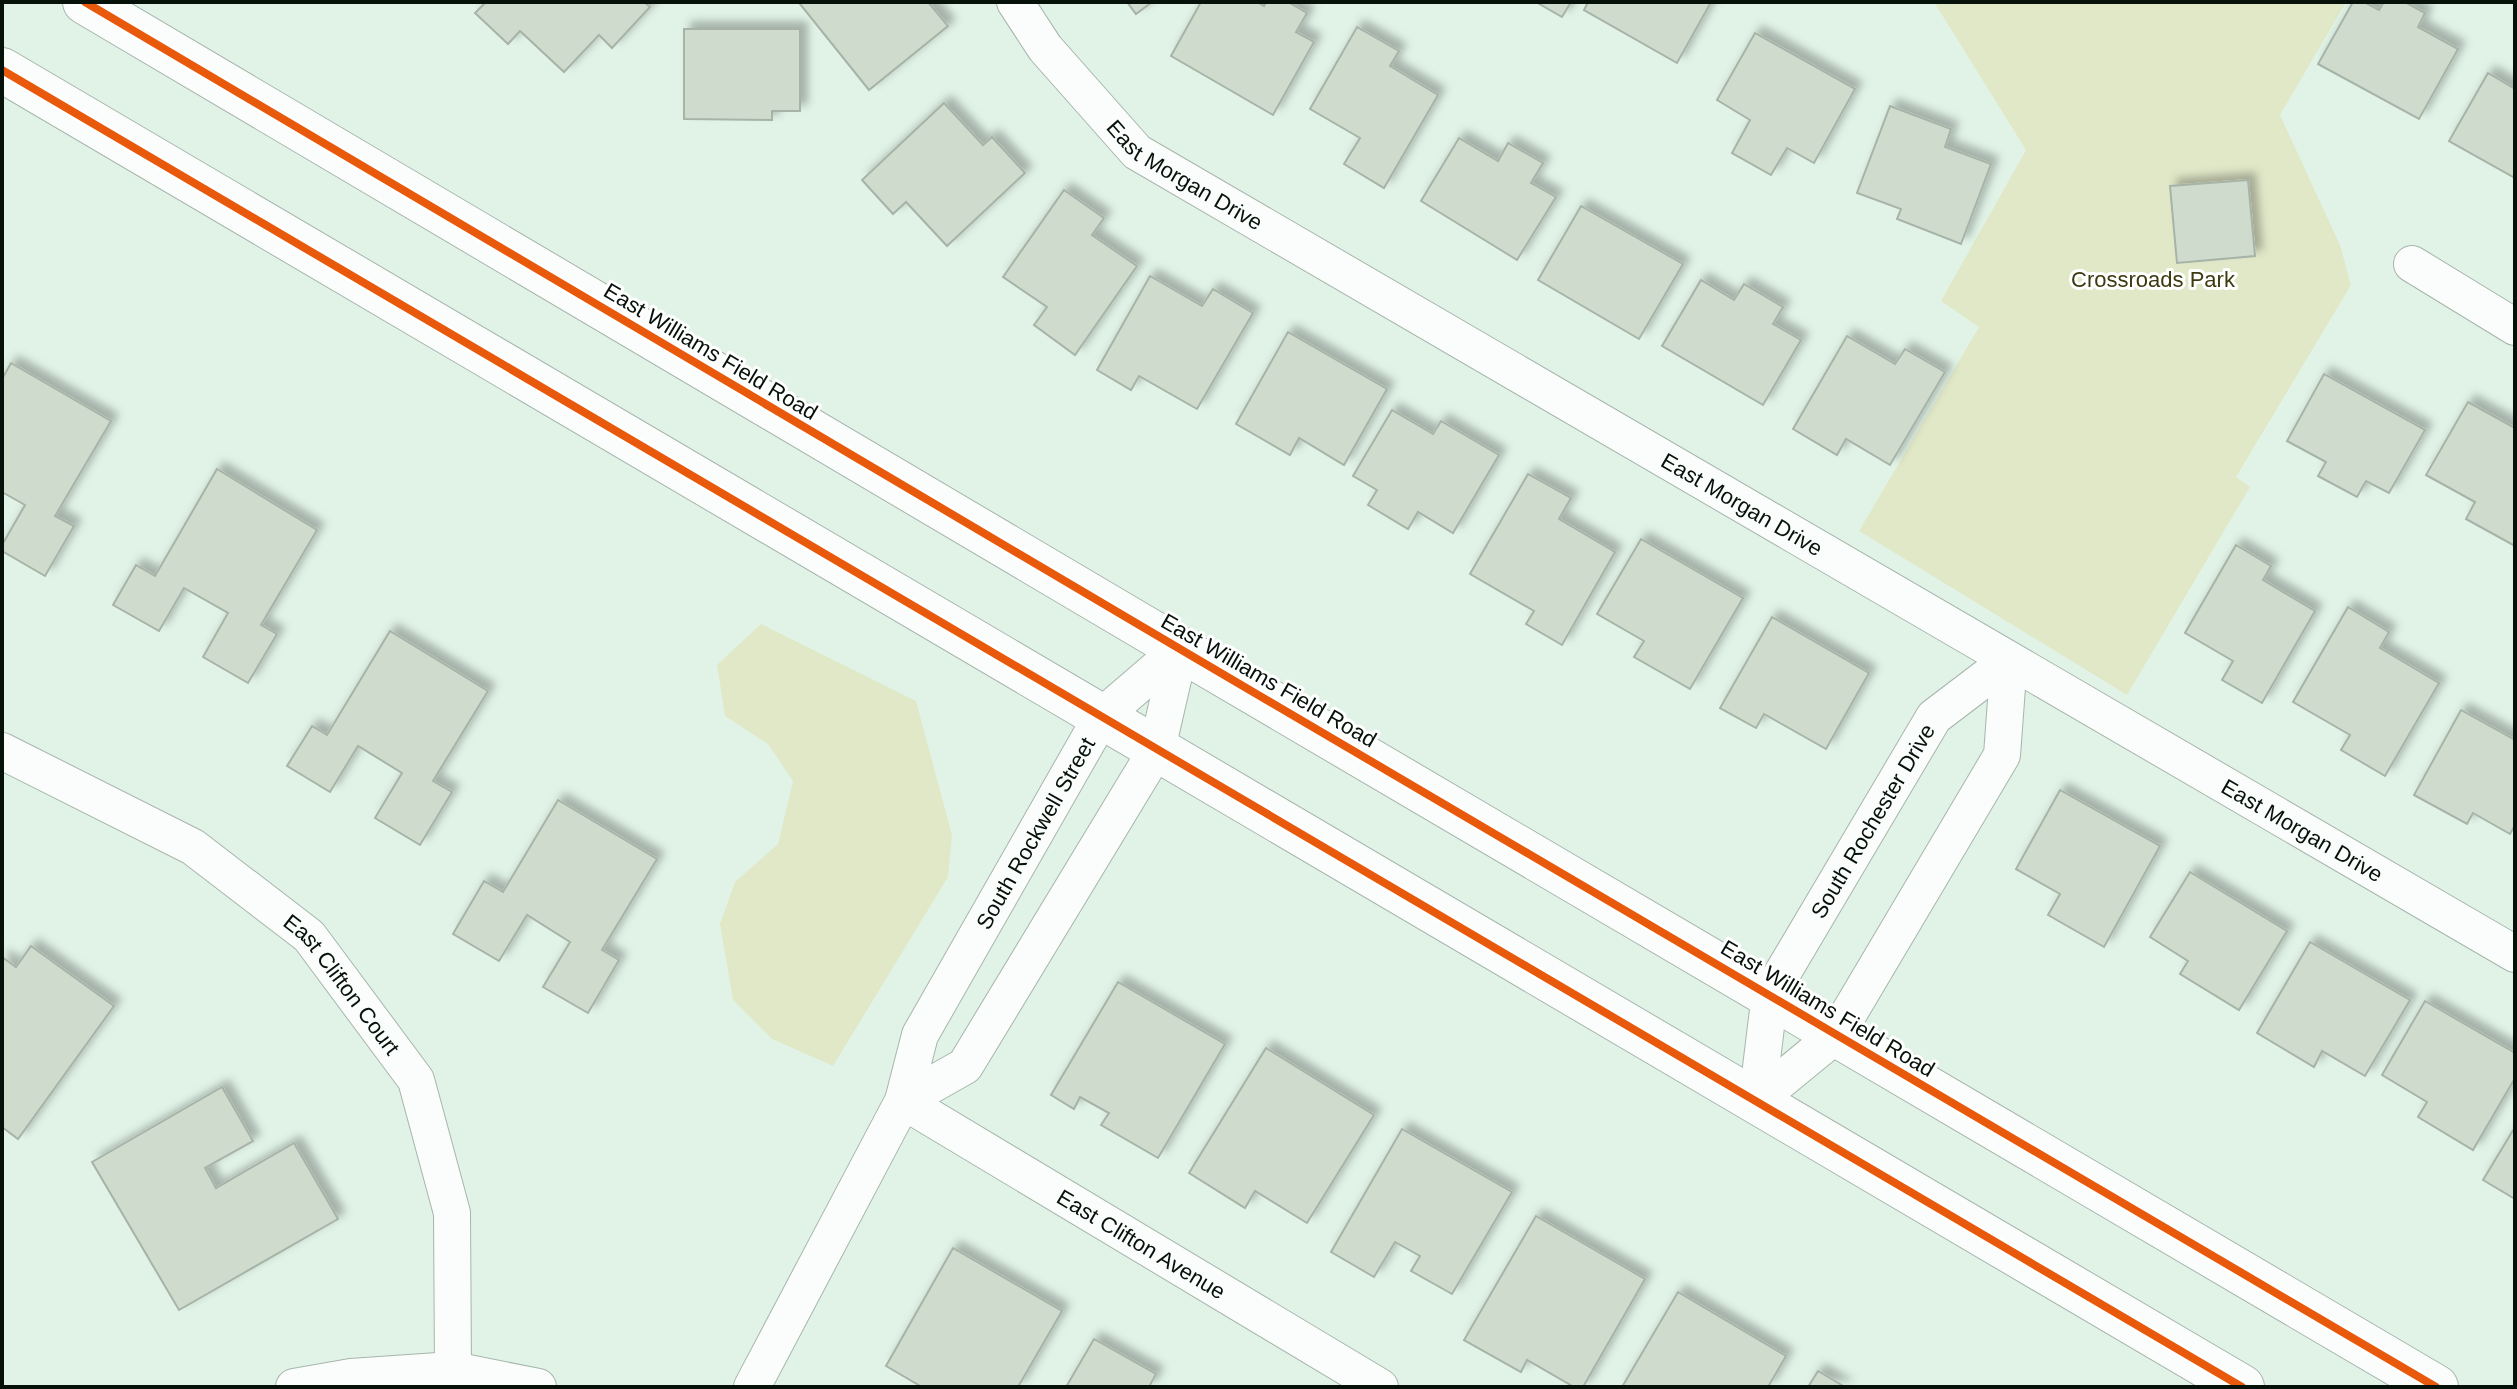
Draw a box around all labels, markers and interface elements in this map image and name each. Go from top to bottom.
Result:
street label: East Morgan Drive [1101,115,1267,235]
park label: Crossroads Park [2071,267,2236,292]
street label: East Williams Field Road [600,278,822,425]
street label: East Morgan Drive [1657,448,1827,561]
street label: East Williams Field Road [1157,608,1381,752]
street label: South Rochester Drive [1806,719,1940,923]
street label: South Rockwell Street [971,733,1100,934]
street label: East Morgan Drive [2217,774,2387,887]
street label: East Clifton Court [279,909,405,1060]
street label: East Williams Field Road [1717,935,1939,1082]
street label: East Clifton Avenue [1052,1184,1230,1304]

